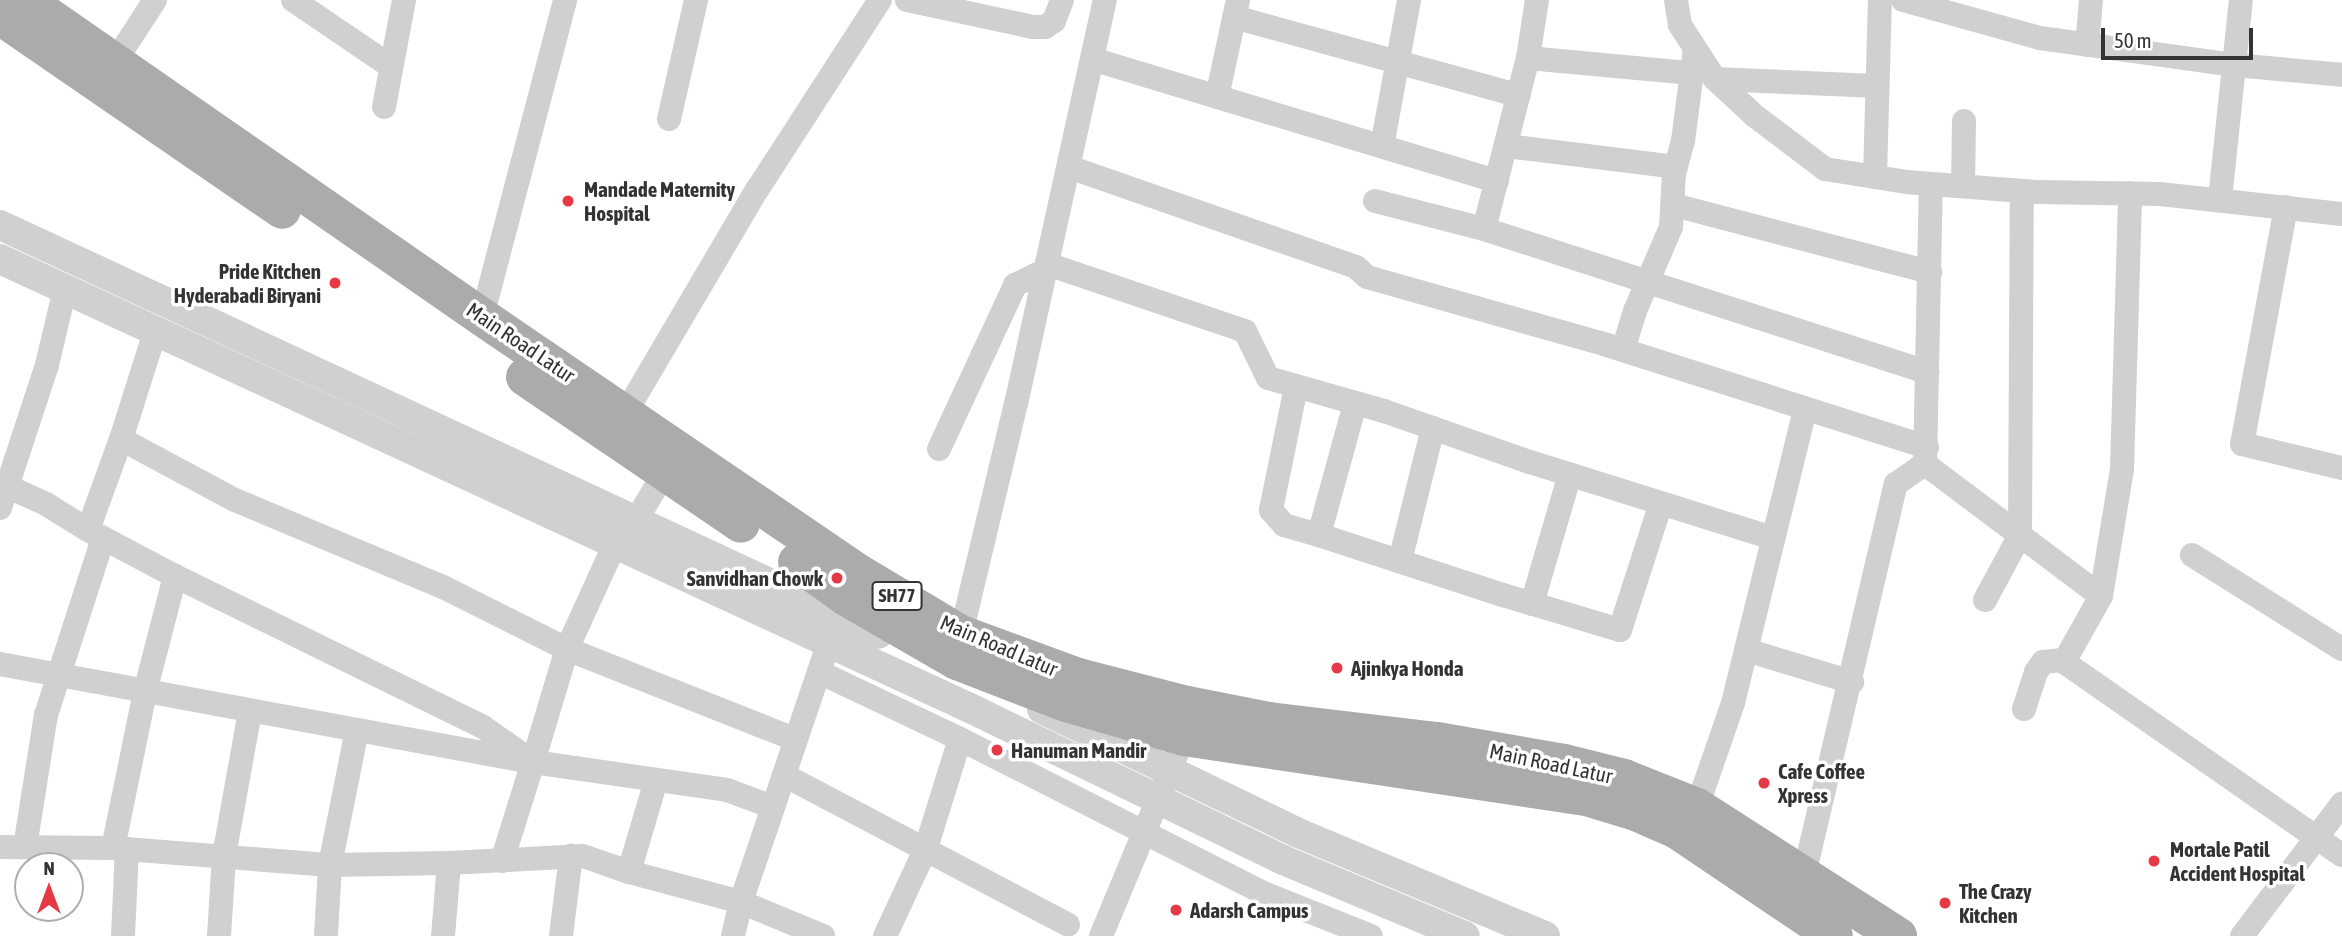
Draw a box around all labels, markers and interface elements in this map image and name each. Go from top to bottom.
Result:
scale bar [2104,14,2256,58]
text: 50 m [2114,28,2152,52]
place label: Mandade Maternity Hospital [584,176,735,226]
marker: Mandade Maternity Hospital [558,191,578,211]
place label: Pride Kitchen Hyderabadi Biryani [174,258,321,308]
marker: Pride Kitchen Hyderabadi Biryani [327,275,343,291]
street label: Main Road Latur [462,297,580,387]
place label: Sanvidhan Chowk [687,565,823,591]
marker: Sanvidhan Chowk [829,570,845,586]
road number: SH77 [871,580,923,611]
street label: Main Road Latur [937,609,1061,681]
place label: Ajinkya Honda [1351,655,1463,681]
marker: Ajinkya Honda [1329,660,1345,676]
place label: Hanuman Mandir [1011,737,1146,763]
street label: Main Road Latur [1487,738,1615,788]
marker: Hanuman Mandir [989,742,1005,758]
place label: Cafe Coffee Xpress [1778,758,1865,808]
marker: Cafe Coffee Xpress [1756,775,1772,791]
place label: Mortale Patil Accident Hospital [2170,836,2305,886]
marker: Mortale Patil Accident Hospital [2144,851,2164,871]
north arrow [14,852,84,922]
text: N [43,857,55,879]
place label: The Crazy Kitchen [1959,878,2032,928]
marker: The Crazy Kitchen [1937,895,1953,911]
place label: Adarsh Campus [1190,897,1309,923]
marker: Adarsh Campus [1168,902,1184,918]

